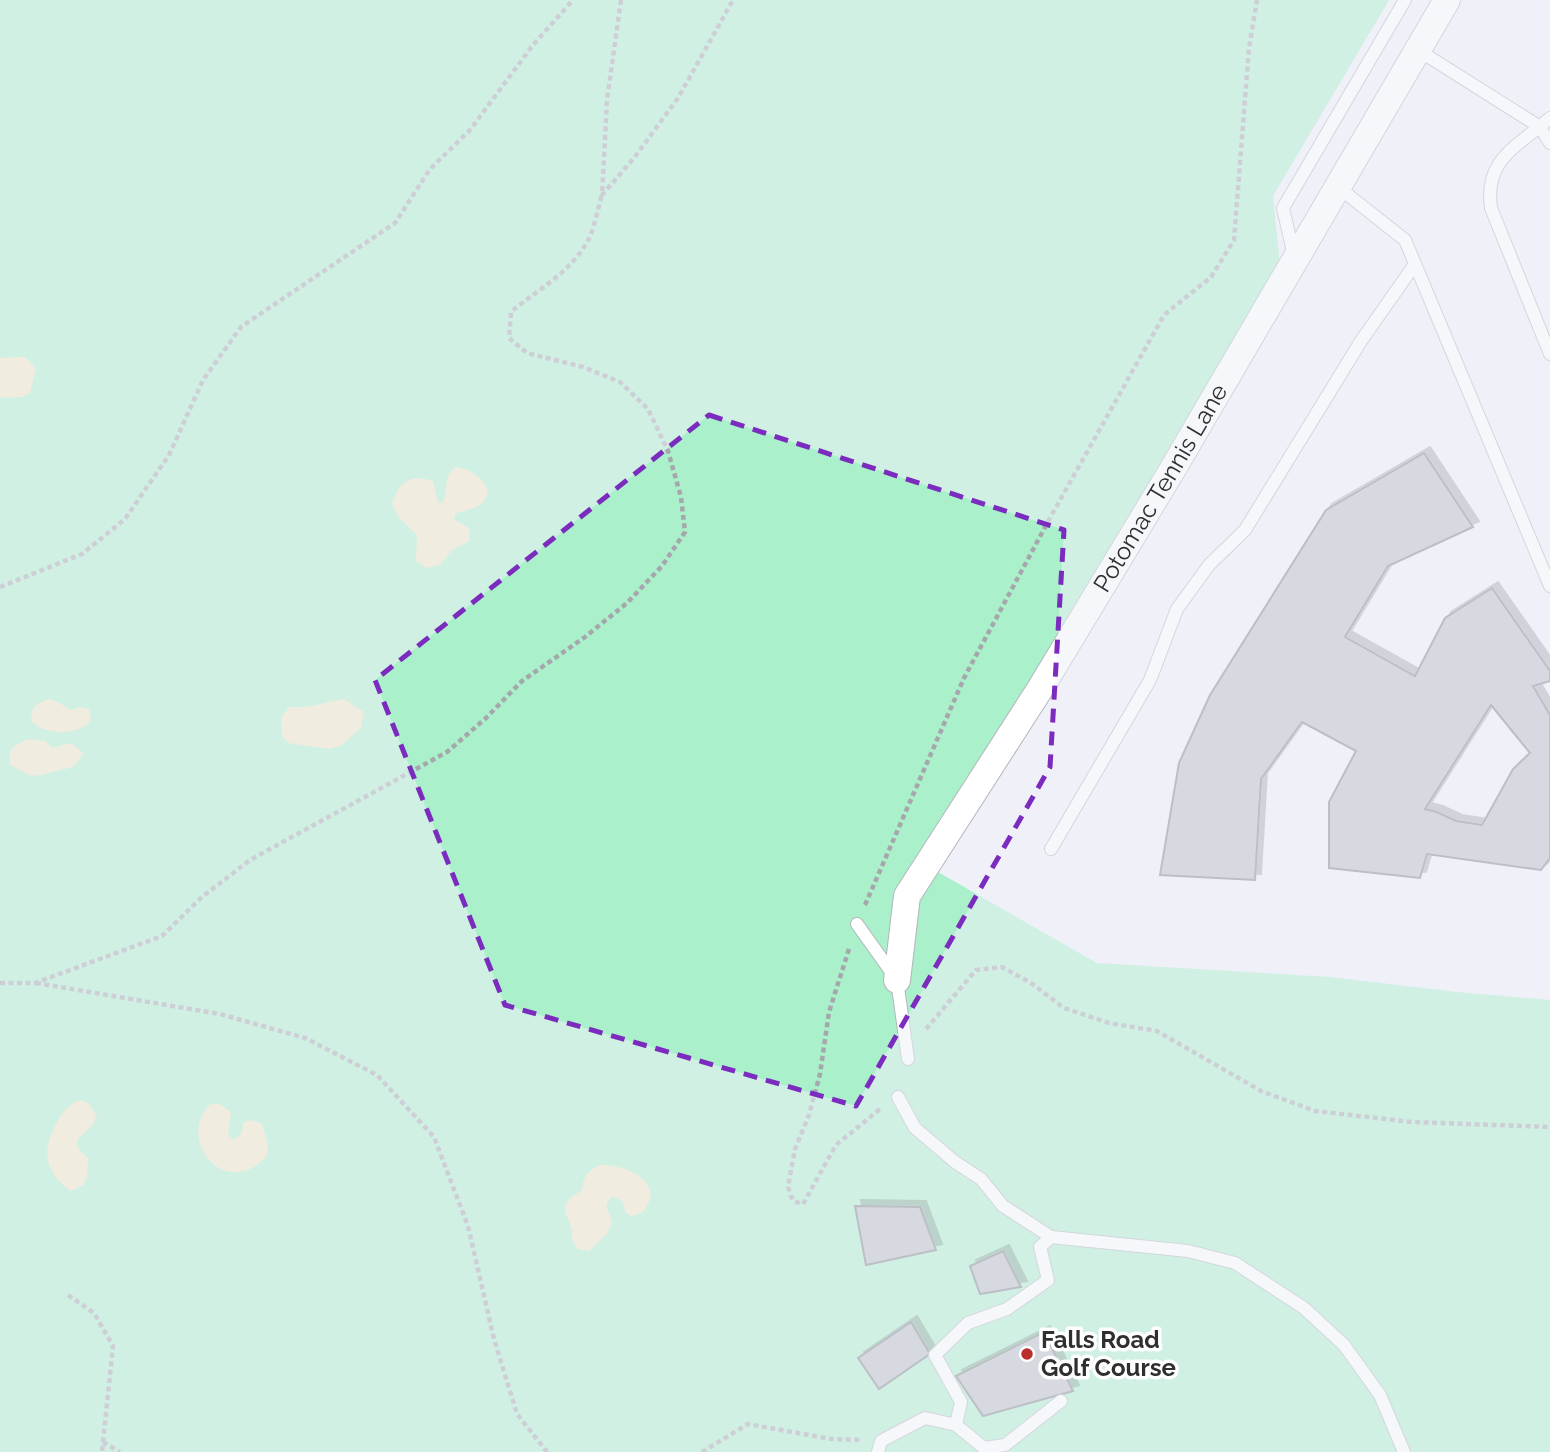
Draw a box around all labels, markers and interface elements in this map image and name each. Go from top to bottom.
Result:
street label: Potomac Tennis Lane [1087,379,1233,597]
place label: Falls Road Golf Course [1041,1325,1176,1382]
marker: Falls Road Golf Course [1019,1346,1035,1362]

